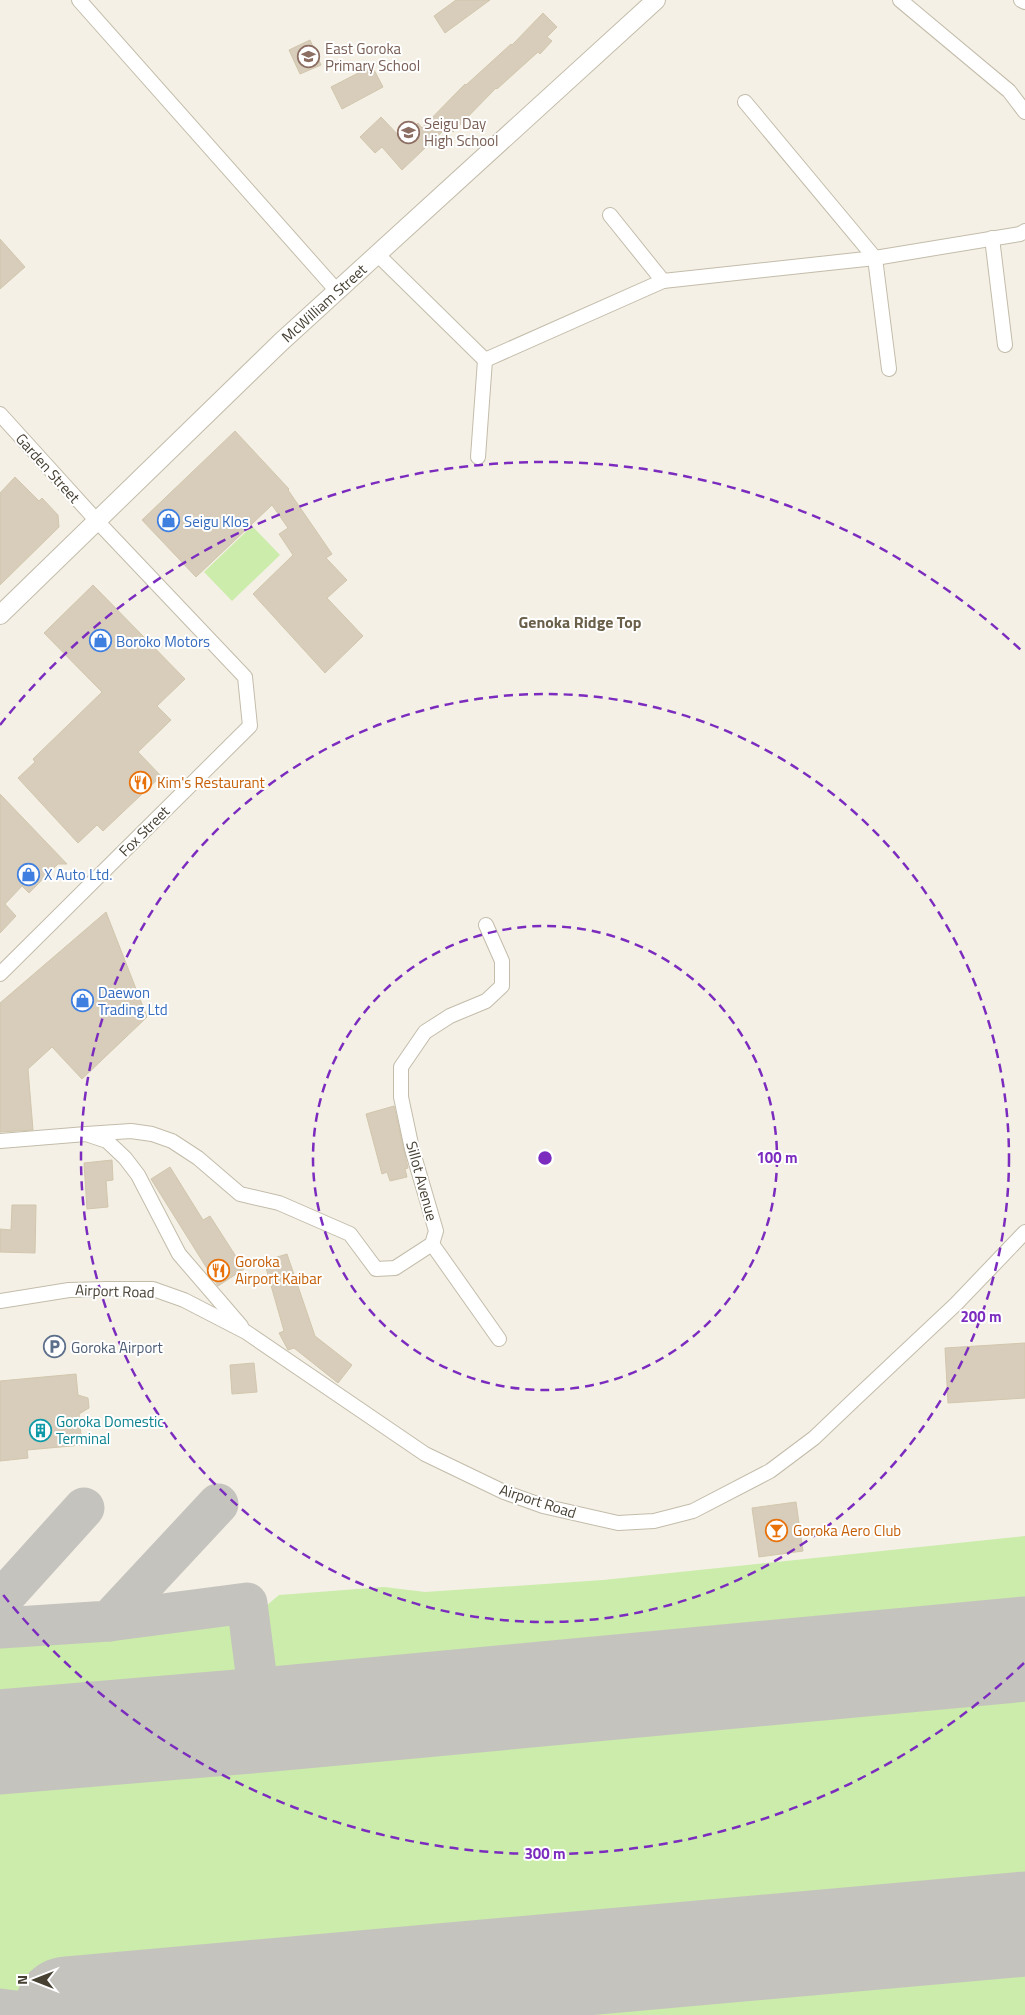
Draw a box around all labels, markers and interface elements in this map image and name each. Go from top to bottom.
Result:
place label: East Goroka Primary School [325,37,420,77]
school or university icon: East Goroka Primary School [297,45,321,69]
place label: Seigu Day High School [424,112,499,152]
school or university icon: Seigu Day High School [396,120,420,144]
street label: McWilliam Street [276,258,372,348]
street label: Garden Street [10,428,86,509]
shop icon: Seigu Klos [156,509,180,533]
place label: Seigu Klos [184,510,249,533]
district label: Genoka Ridge Top [519,610,642,634]
shop icon: Boroko Motors [88,629,112,653]
place label: Boroko Motors [116,630,210,653]
restaurant icon: Kim's Restaurant [129,770,153,794]
place label: Kim's Restaurant [157,771,266,794]
street label: Fox Street [113,800,175,862]
shop icon: X Auto Ltd. [16,862,40,886]
place label: X Auto Ltd. [44,863,112,886]
place label: Daewon Trading Ltd [98,981,168,1021]
shop icon: Daewon Trading Ltd [70,989,94,1013]
street label: Sillot Avenue [400,1139,444,1223]
text: 100 m [756,1146,798,1169]
centre of rings [536,1149,554,1167]
place label: Goroka Airport Kaibar [235,1250,322,1290]
restaurant icon: Goroka Airport Kaibar [207,1258,231,1282]
street label: Airport Road [75,1278,155,1304]
text: 200 m [960,1305,1002,1328]
parking icon: Goroka Airport [43,1335,67,1359]
place label: Goroka Airport [71,1336,164,1359]
place label: Goroka Domestic Terminal [56,1410,164,1450]
building icon: Goroka Domestic Terminal [28,1418,52,1442]
street label: Airport Road [497,1478,579,1524]
bar icon: Goroka Aero Club [765,1518,789,1542]
place label: Goroka Aero Club [793,1519,901,1542]
text: 300 m [524,1842,566,1865]
north arrow [10,1955,60,2005]
text: N [11,1975,32,1985]

